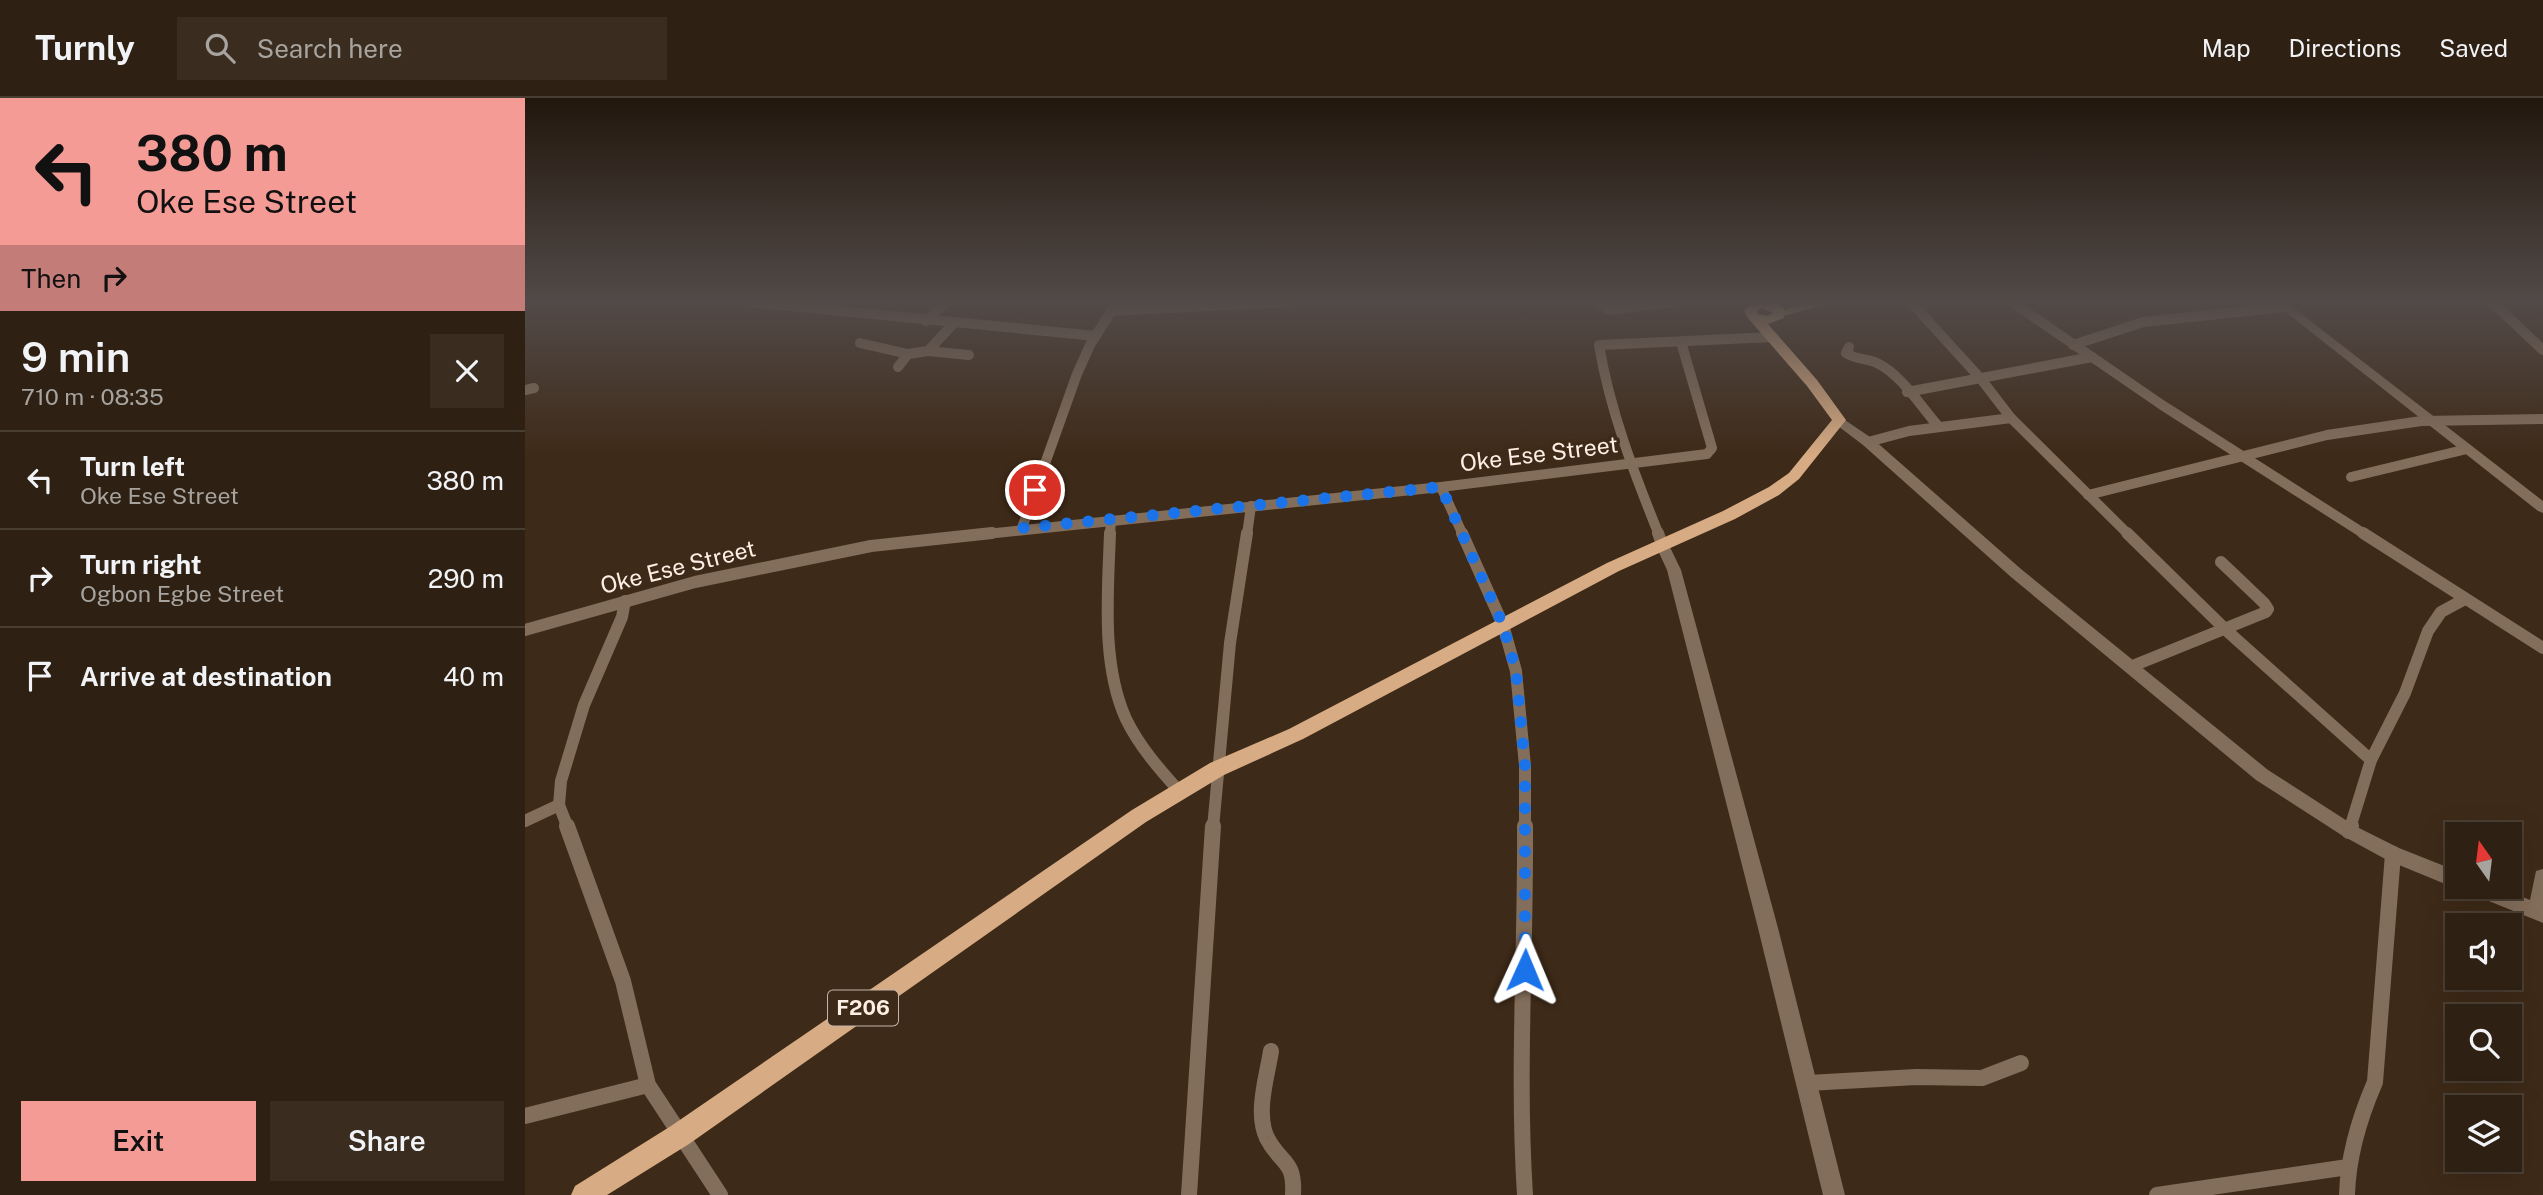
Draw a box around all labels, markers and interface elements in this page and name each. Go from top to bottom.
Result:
search box [177,17,667,80]
text: Turnly [35,29,135,67]
icon: search [201,29,239,67]
text: Search here [257,33,403,64]
text: Map [2202,34,2251,62]
text: Directions [2289,34,2401,62]
text: Saved [2439,34,2508,62]
text: 380 m [136,124,288,182]
icon: left [21,126,112,217]
text: Oke Ese Street [136,183,357,220]
icon: right [95,259,133,297]
text: Then [21,263,81,294]
text: 9 min [21,332,130,381]
button: close [430,334,504,408]
text: 710 m · 08:35 [21,383,164,410]
street label: Oke Ese Street [1458,430,1619,477]
text: Turn left [80,451,185,482]
pin [1005,460,1065,520]
icon: left [21,461,59,499]
text: 380 m [426,465,504,496]
icon: arrive [1016,471,1054,509]
text: Oke Ese Street [80,482,239,509]
street label: Oke Ese Street [598,534,758,599]
text: Turn right [80,549,202,580]
icon: right [21,559,59,597]
text: 290 m [428,563,504,594]
text: Ogbon Egbe Street [80,580,284,607]
icon: arrive [21,657,59,695]
text: Arrive at destination [80,661,332,692]
text: 40 m [443,661,504,692]
north arrow [2445,822,2522,900]
map controls [2445,822,2522,1172]
button: sound [2445,913,2522,990]
position arrow [1488,933,1562,1007]
road number: F206 [828,990,898,1026]
button: search [2445,1004,2522,1081]
button: layers [2445,1095,2522,1172]
button: Exit [21,1101,256,1181]
button: Share [270,1101,504,1181]

